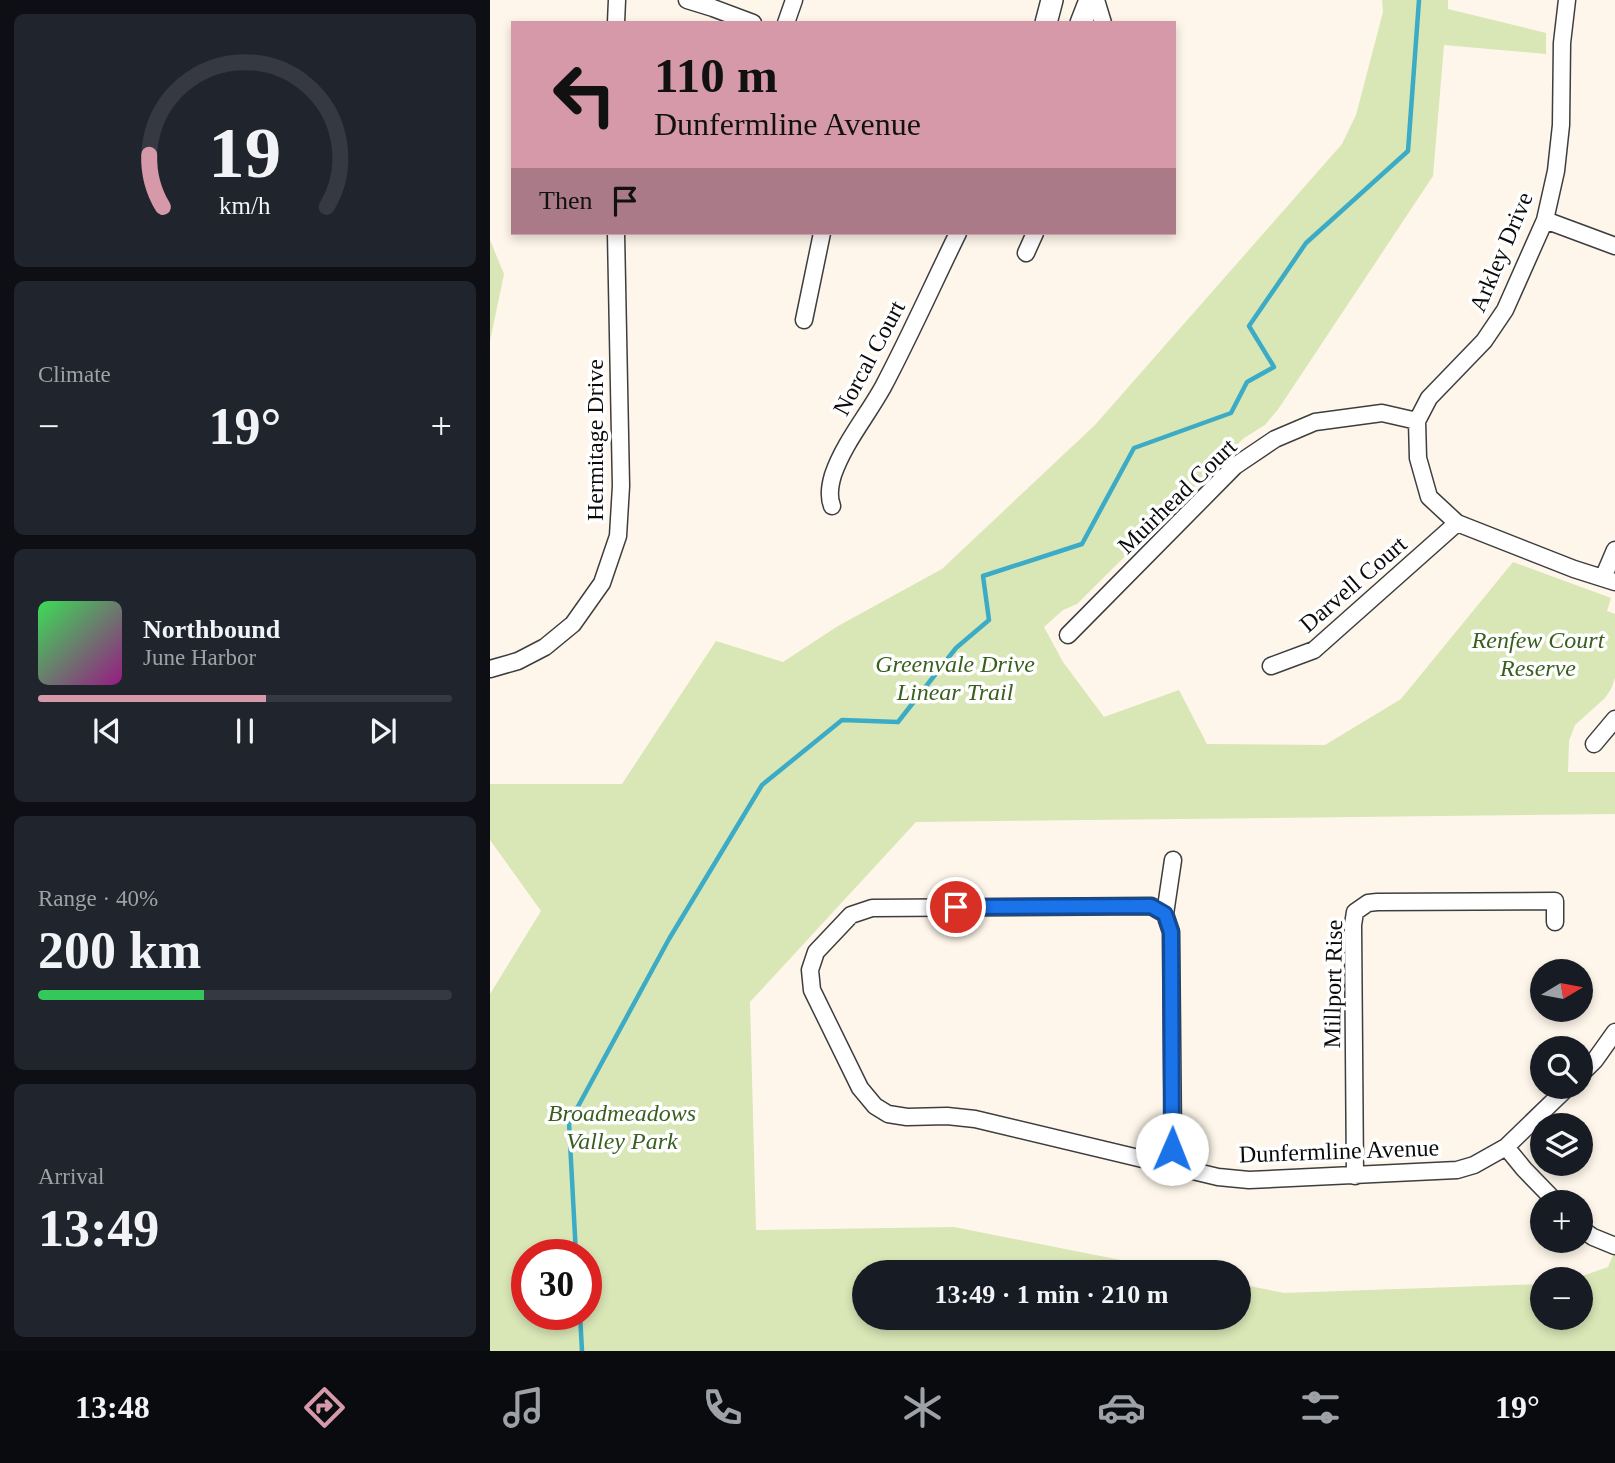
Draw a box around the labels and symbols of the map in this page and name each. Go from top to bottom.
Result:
street label: Arkley Drive [1464,188,1538,316]
street label: Norcal Court [828,296,910,420]
street label: Hermitage Drive [582,359,608,521]
street label: Muirhead Court [1113,433,1242,559]
street label: Darvell Court [1294,530,1412,637]
park label: Renfew Court Reserve [1471,627,1606,681]
park label: Greenvale Drive Linear Trail [875,651,1035,705]
pin [926,877,986,937]
street label: Millport Rise [1319,919,1347,1049]
north arrow [1530,959,1592,1022]
park label: Broadmeadows Valley Park [548,1100,696,1154]
position arrow [1135,1112,1209,1186]
street label: Dunfermline Avenue [1239,1135,1439,1167]
speed limit sign: 30 [511,1239,602,1330]

